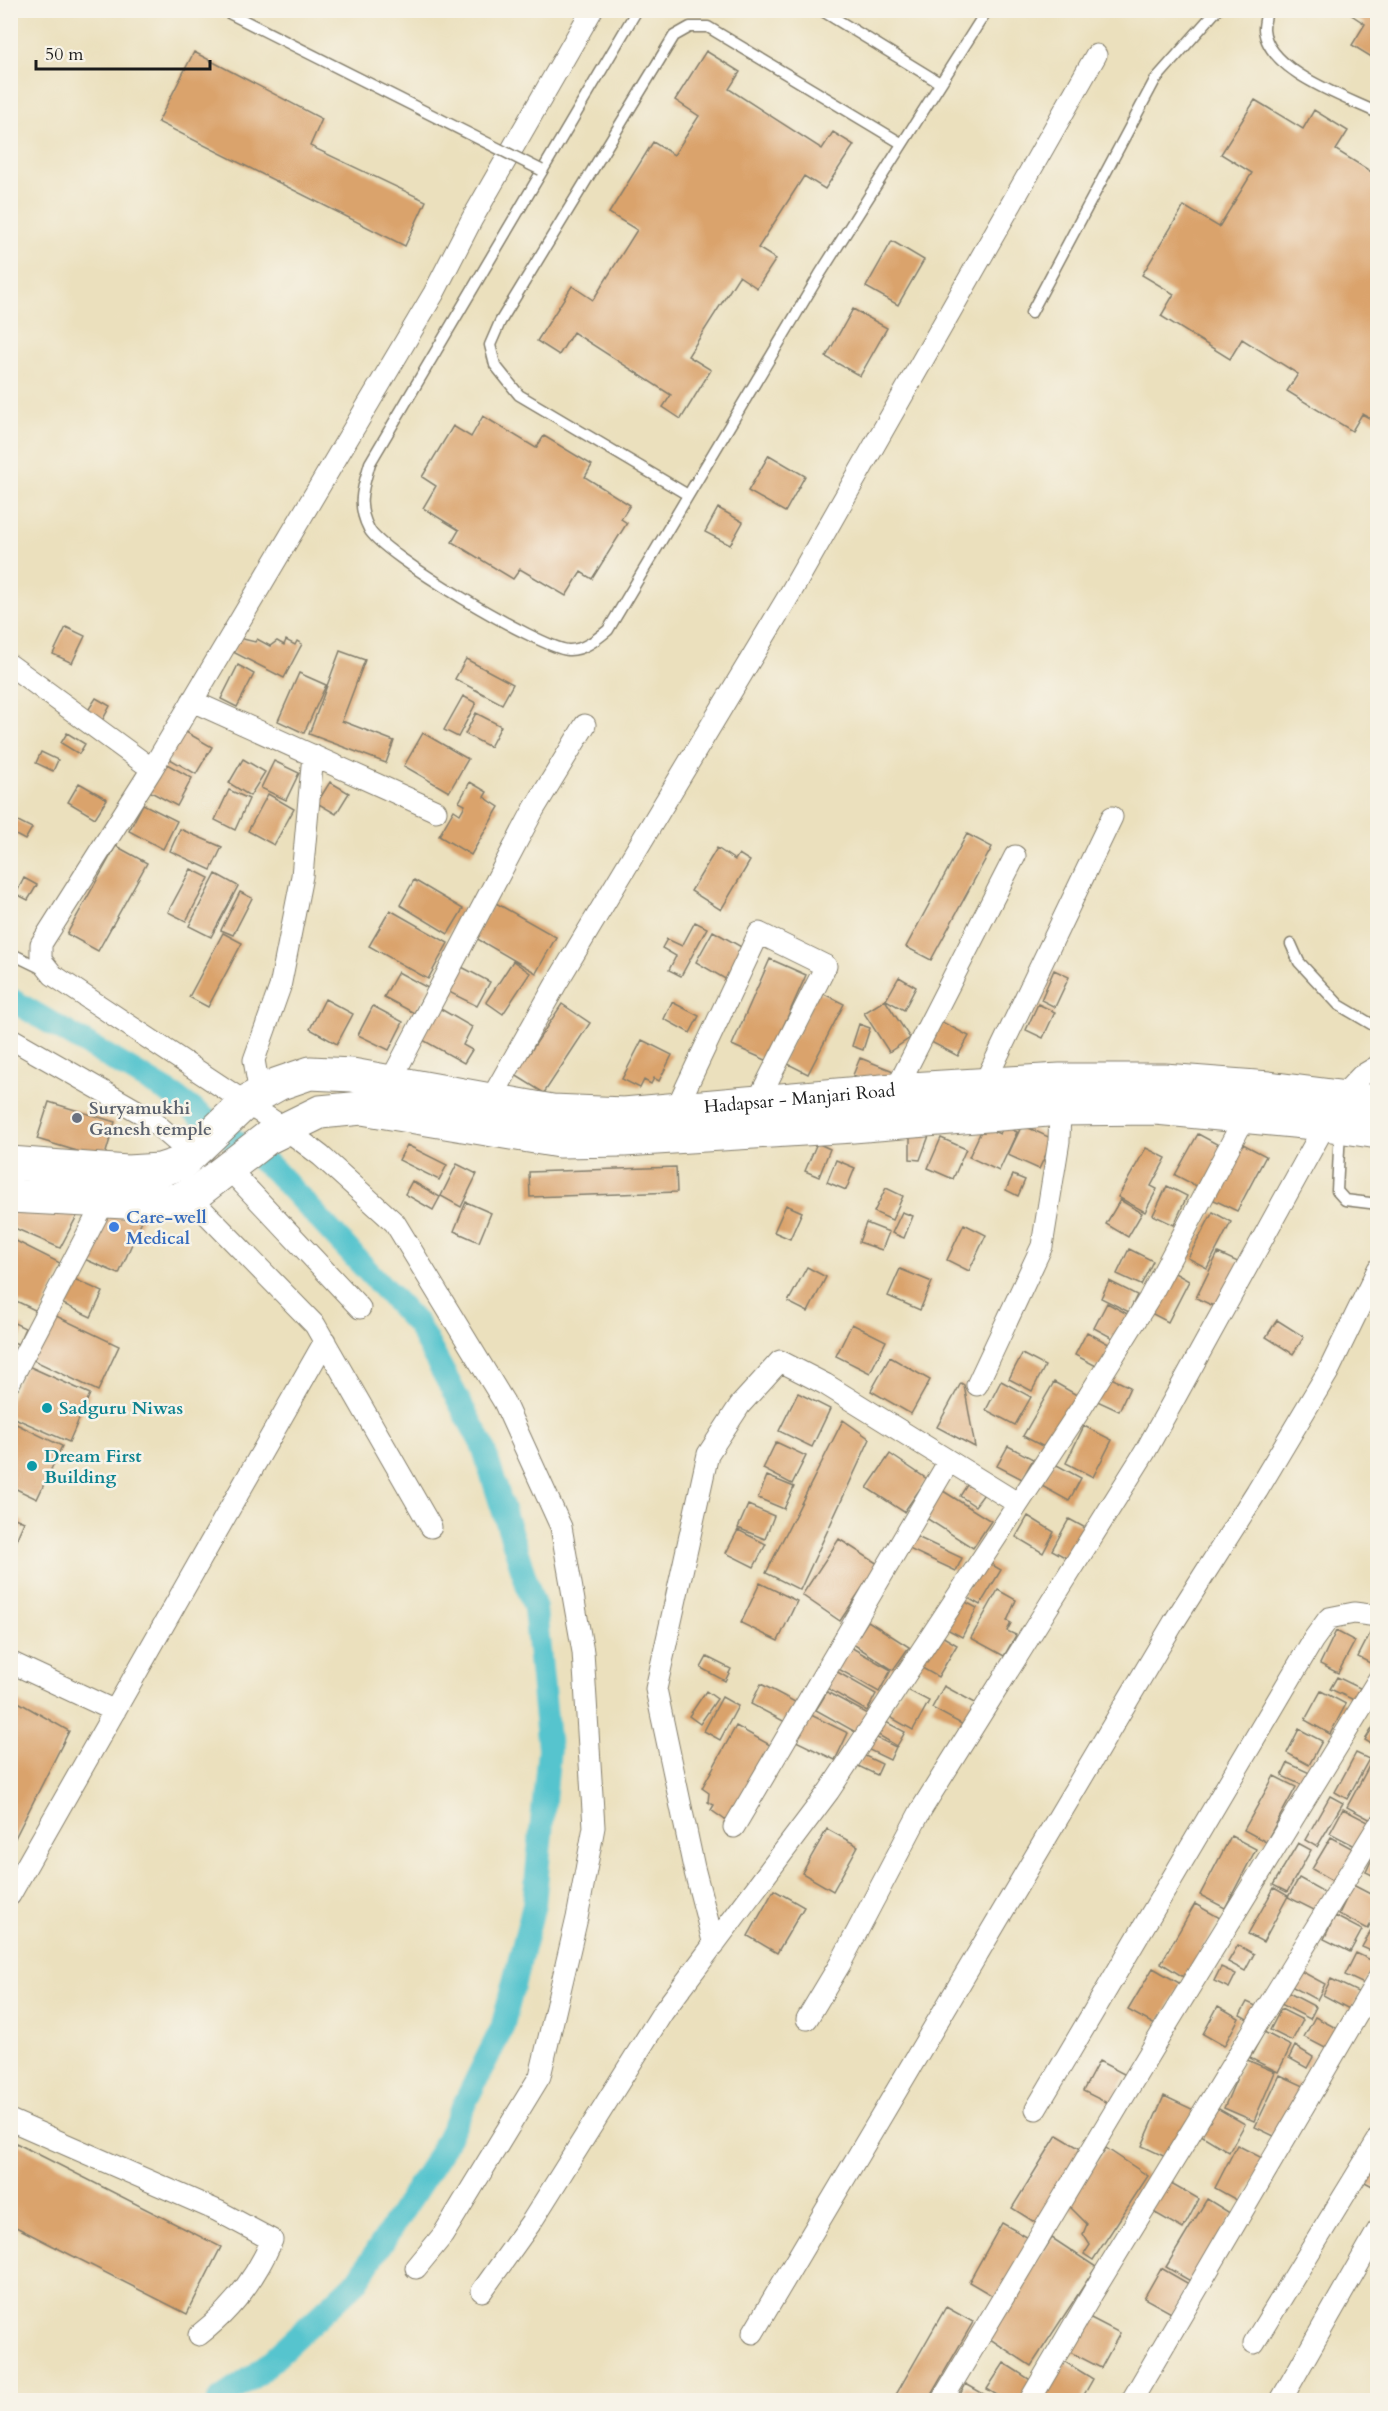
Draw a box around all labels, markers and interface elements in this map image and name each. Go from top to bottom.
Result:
scale bar [36,33,210,71]
text: 50 m [45,42,84,67]
street label: Hadapsar - Manjari Road [703,1077,897,1119]
place label: Suryamukhi Ganesh temple [89,1096,212,1142]
marker: Suryamukhi Ganesh temple [70,1111,84,1125]
place label: Care-well Medical [126,1205,207,1251]
marker: Care-well Medical [107,1220,121,1234]
place label: Sadguru Niwas [59,1396,183,1421]
marker: Sadguru Niwas [40,1401,54,1415]
place label: Dream First Building [44,1444,142,1490]
marker: Dream First Building [25,1459,39,1473]

